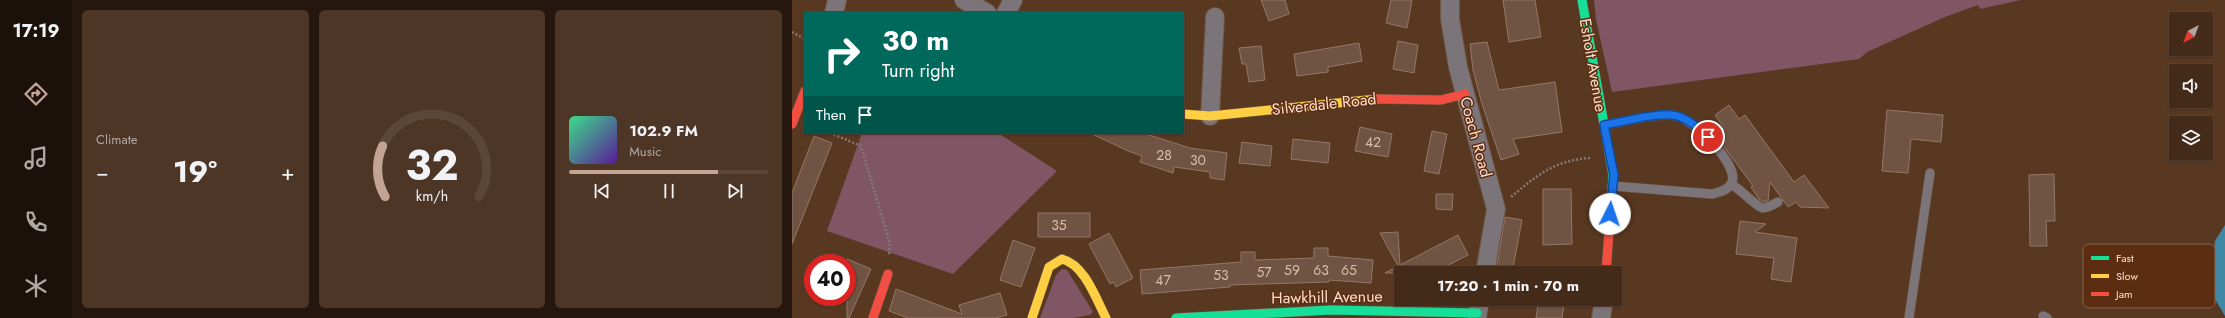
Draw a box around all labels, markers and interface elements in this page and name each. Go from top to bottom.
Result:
north arrow [2169,12,2213,56]
map controls [2169,12,2213,160]
street label: Esholt Avenue [1573,16,1613,114]
text: 17:19 [12,18,60,44]
text: 30 m [882,20,949,61]
icon: right [816,28,868,80]
text: Turn right [882,58,954,84]
button: sound [2169,64,2213,108]
icon: directions [22,80,50,108]
street label: Silverdale Road [1270,87,1378,121]
street label: Coach Road [1454,94,1498,180]
text: Then [816,104,846,126]
icon: arrive [854,104,876,126]
button: layers [2169,116,2213,160]
text: 102.9 FM [629,120,698,142]
pin [1691,120,1725,154]
icon: arrive [1697,126,1719,148]
text: Climate [96,130,137,149]
house number: 42 [1365,132,1381,152]
text: 32 [405,135,459,196]
text: Music [629,142,662,161]
icon: music [22,144,50,172]
house number: 28 [1156,145,1172,165]
text: 19° [173,150,217,193]
house number: 30 [1190,150,1206,170]
text: − [96,156,109,188]
text: + [281,156,295,188]
icon: previous [591,180,613,202]
icon: pause [658,180,680,202]
icon: next [724,180,746,202]
text: km/h [416,186,448,206]
position arrow [1589,193,1631,235]
icon: phone [22,208,50,236]
house number: 35 [1051,215,1067,235]
legend [2083,244,2215,308]
text: Fast [2116,250,2134,266]
speed limit sign: 40 [804,254,856,306]
house number: 59 [1284,260,1300,280]
house number: 63 [1313,260,1329,280]
house number: 65 [1341,260,1357,280]
house number: 57 [1256,262,1272,282]
house number: 53 [1213,265,1229,285]
text: Slow [2116,268,2138,284]
house number: 47 [1155,270,1171,290]
icon: climate [22,272,50,300]
text: 17:20 · 1 min · 70 m [1437,275,1579,297]
street label: Hawkhill Avenue [1271,285,1383,309]
text: Jam [2114,286,2133,302]

